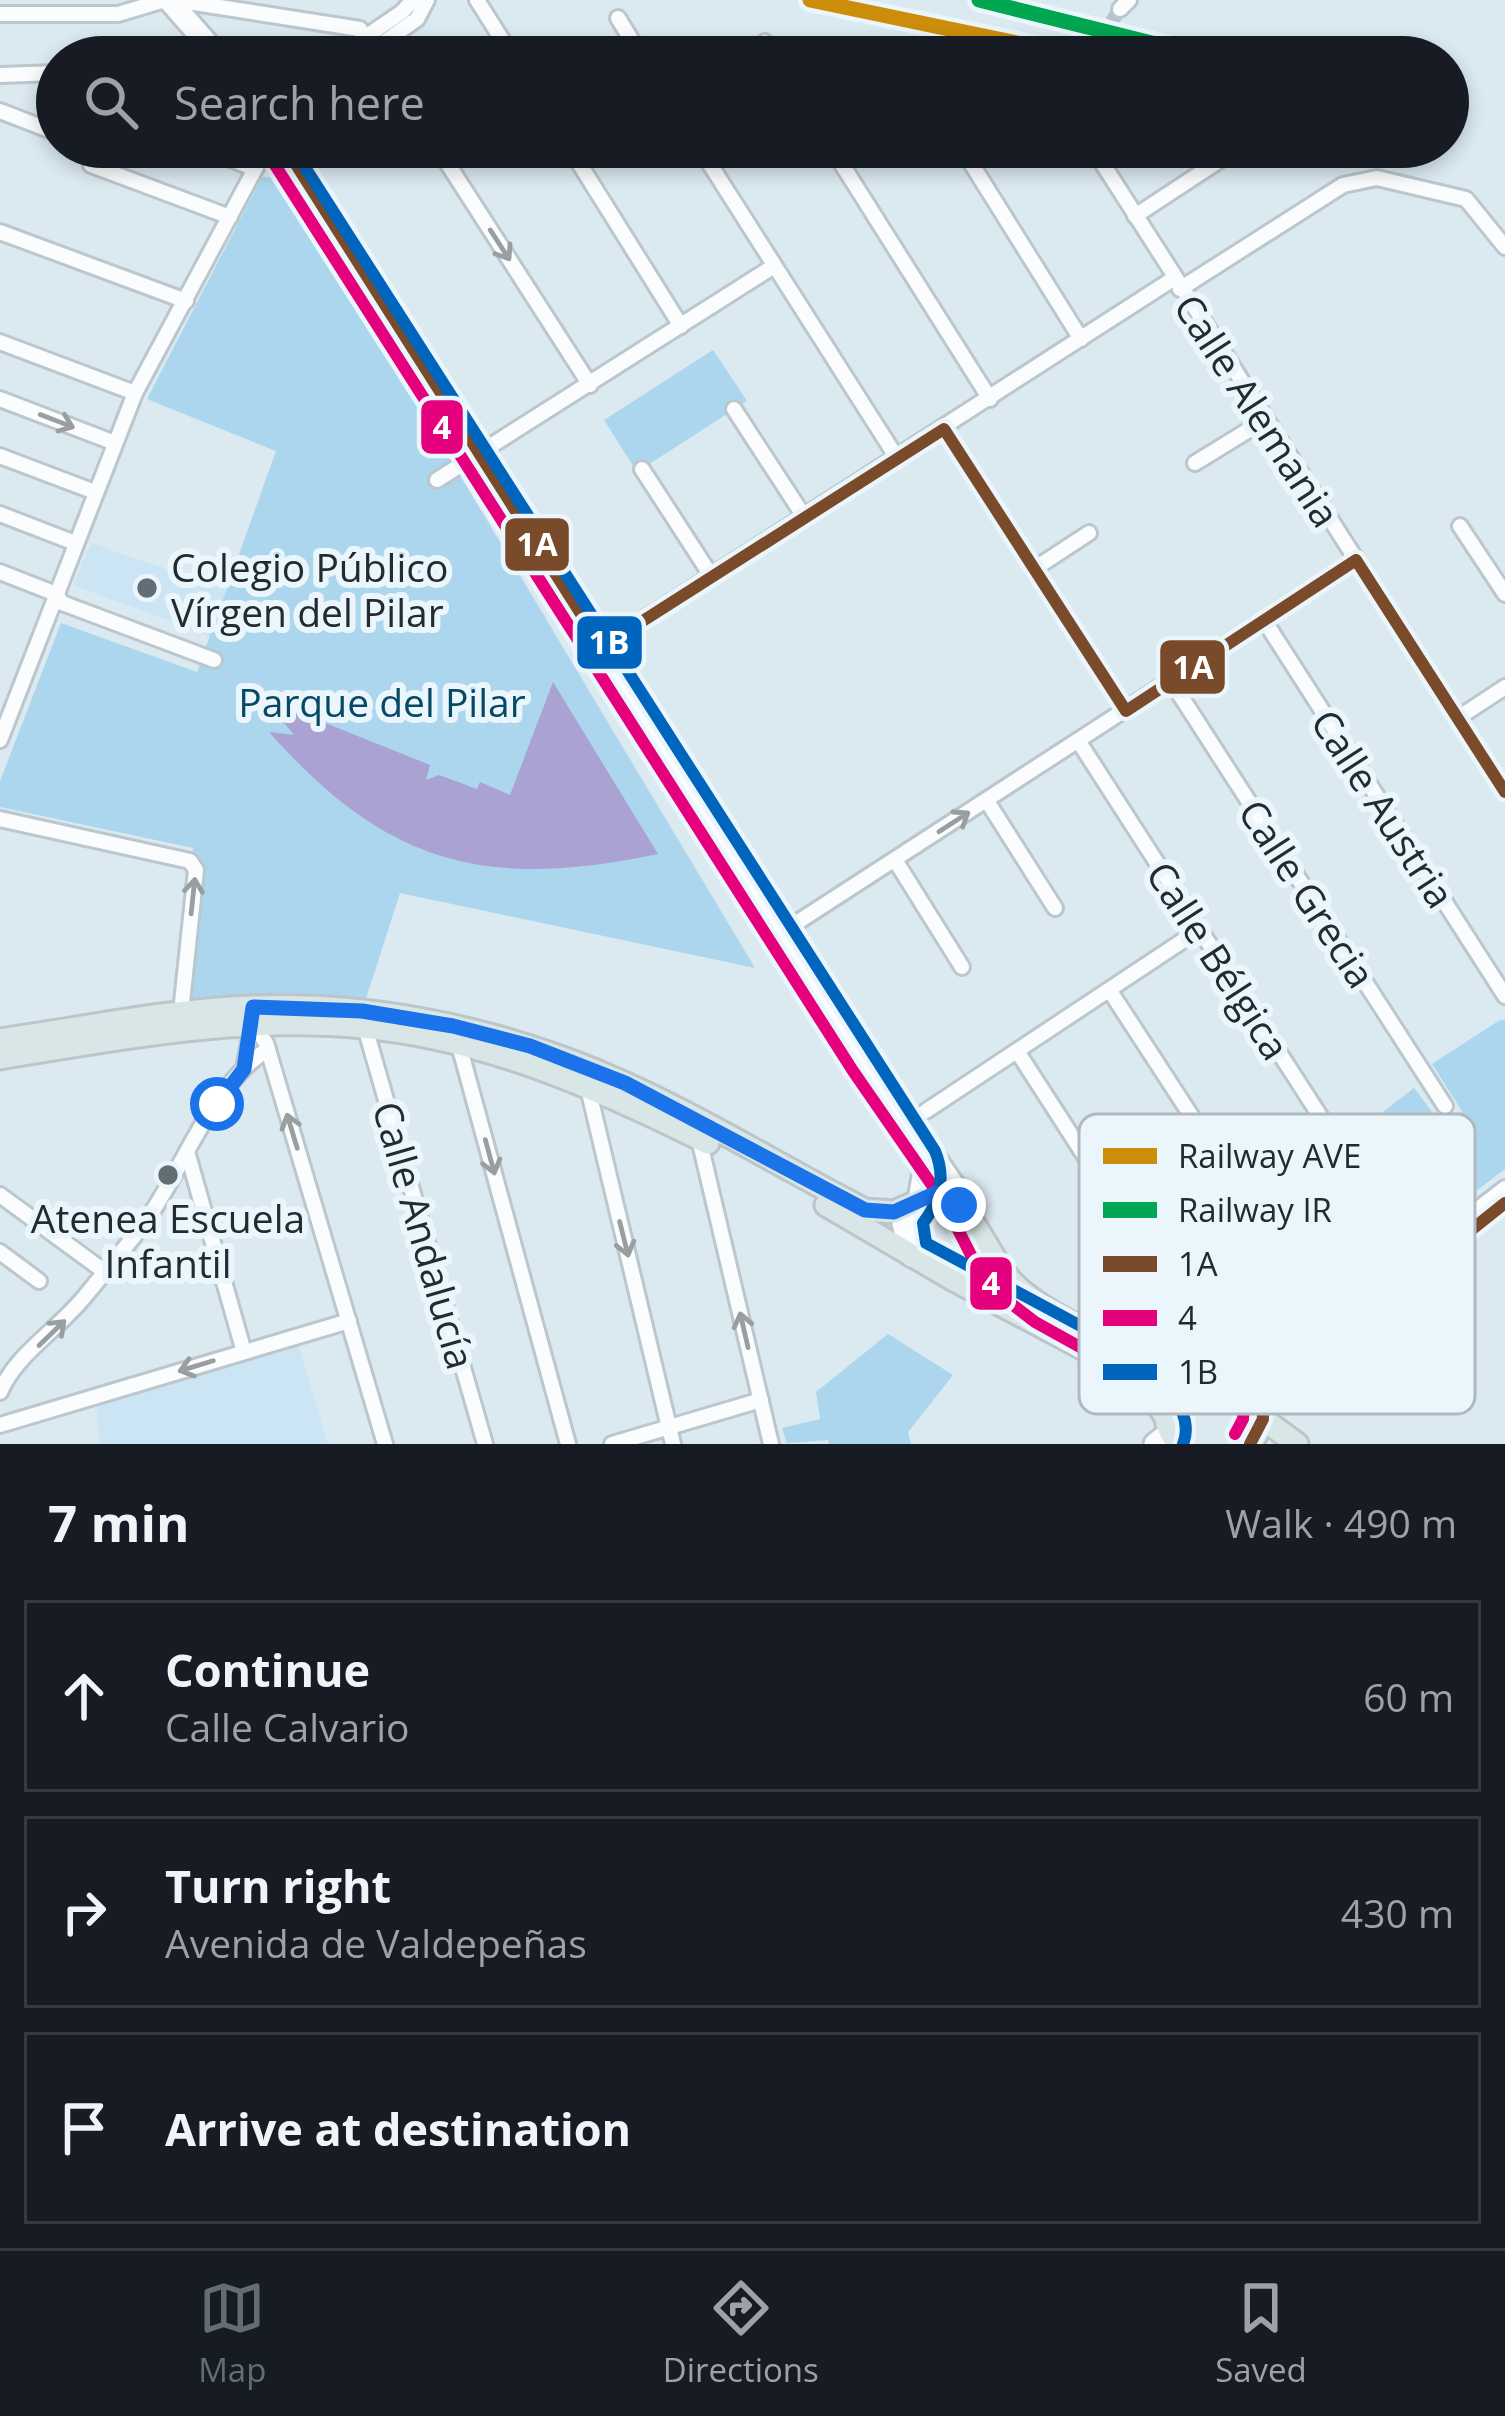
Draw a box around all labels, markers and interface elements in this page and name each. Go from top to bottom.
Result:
search box [36,36,1469,168]
icon: search [78,69,144,135]
text: Search here [174,72,425,133]
one-way arrow [488,228,512,262]
street label: Calle Alemania [1163,283,1353,537]
line badge: 4 [419,398,465,456]
text: 4 [433,404,452,449]
one-way arrow [38,411,75,433]
line badge: 1A [503,516,571,573]
text: 1A [516,521,558,566]
place label: Colegio Público Vírgen del Pilar [171,540,448,638]
marker: Colegio Público Vírgen del Pilar [134,575,160,601]
line badge: 1B [575,614,644,671]
text: 1B [588,619,630,664]
line badge: 1A [1158,638,1227,696]
text: 1A [1172,644,1214,689]
park label: Parque del Pilar [238,675,526,728]
street label: Calle Austria [1300,699,1468,917]
street label: Calle Grecia [1227,789,1389,997]
one-way arrow [936,810,970,834]
street label: Calle Bélgica [1135,851,1303,1069]
one-way arrow [182,877,205,916]
route start [190,1077,244,1131]
street label: Calle Andalucía [361,1095,489,1375]
one-way arrow [280,1112,302,1150]
legend [1079,1114,1475,1414]
text: Railway AVE [1178,1133,1361,1178]
one-way arrow [481,1138,503,1176]
marker: Atenea Escuela Infantil [155,1162,181,1188]
route end [932,1178,986,1232]
text: Railway IR [1178,1187,1332,1232]
place label: Atenea Escuela Infantil [31,1191,305,1289]
one-way arrow [614,1219,636,1257]
text: 1A [1178,1241,1218,1286]
line badge: 4 [968,1255,1014,1312]
text: 4 [982,1260,1001,1305]
text: 4 [1178,1295,1197,1340]
one-way arrow [732,1312,755,1350]
one-way arrow [37,1319,66,1347]
text: 1B [1178,1349,1218,1394]
one-way arrow [178,1356,216,1378]
text: 7 min [48,1487,190,1557]
text: Walk · 490 m [1225,1496,1457,1549]
text: Continue [165,1639,370,1700]
icon: ahead [51,1663,117,1729]
text: 60 m [1363,1670,1454,1723]
text: Calle Calvario [165,1700,409,1753]
text: Turn right [165,1855,391,1916]
icon: right [51,1879,117,1945]
text: 430 m [1341,1886,1454,1939]
text: Avenida de Valdepeñas [165,1916,587,1969]
icon: arrive [51,2095,117,2161]
text: Arrive at destination [165,2098,631,2159]
tab: Map [198,2275,266,2392]
tab: Directions [663,2275,819,2392]
tab: Saved [1215,2275,1307,2392]

